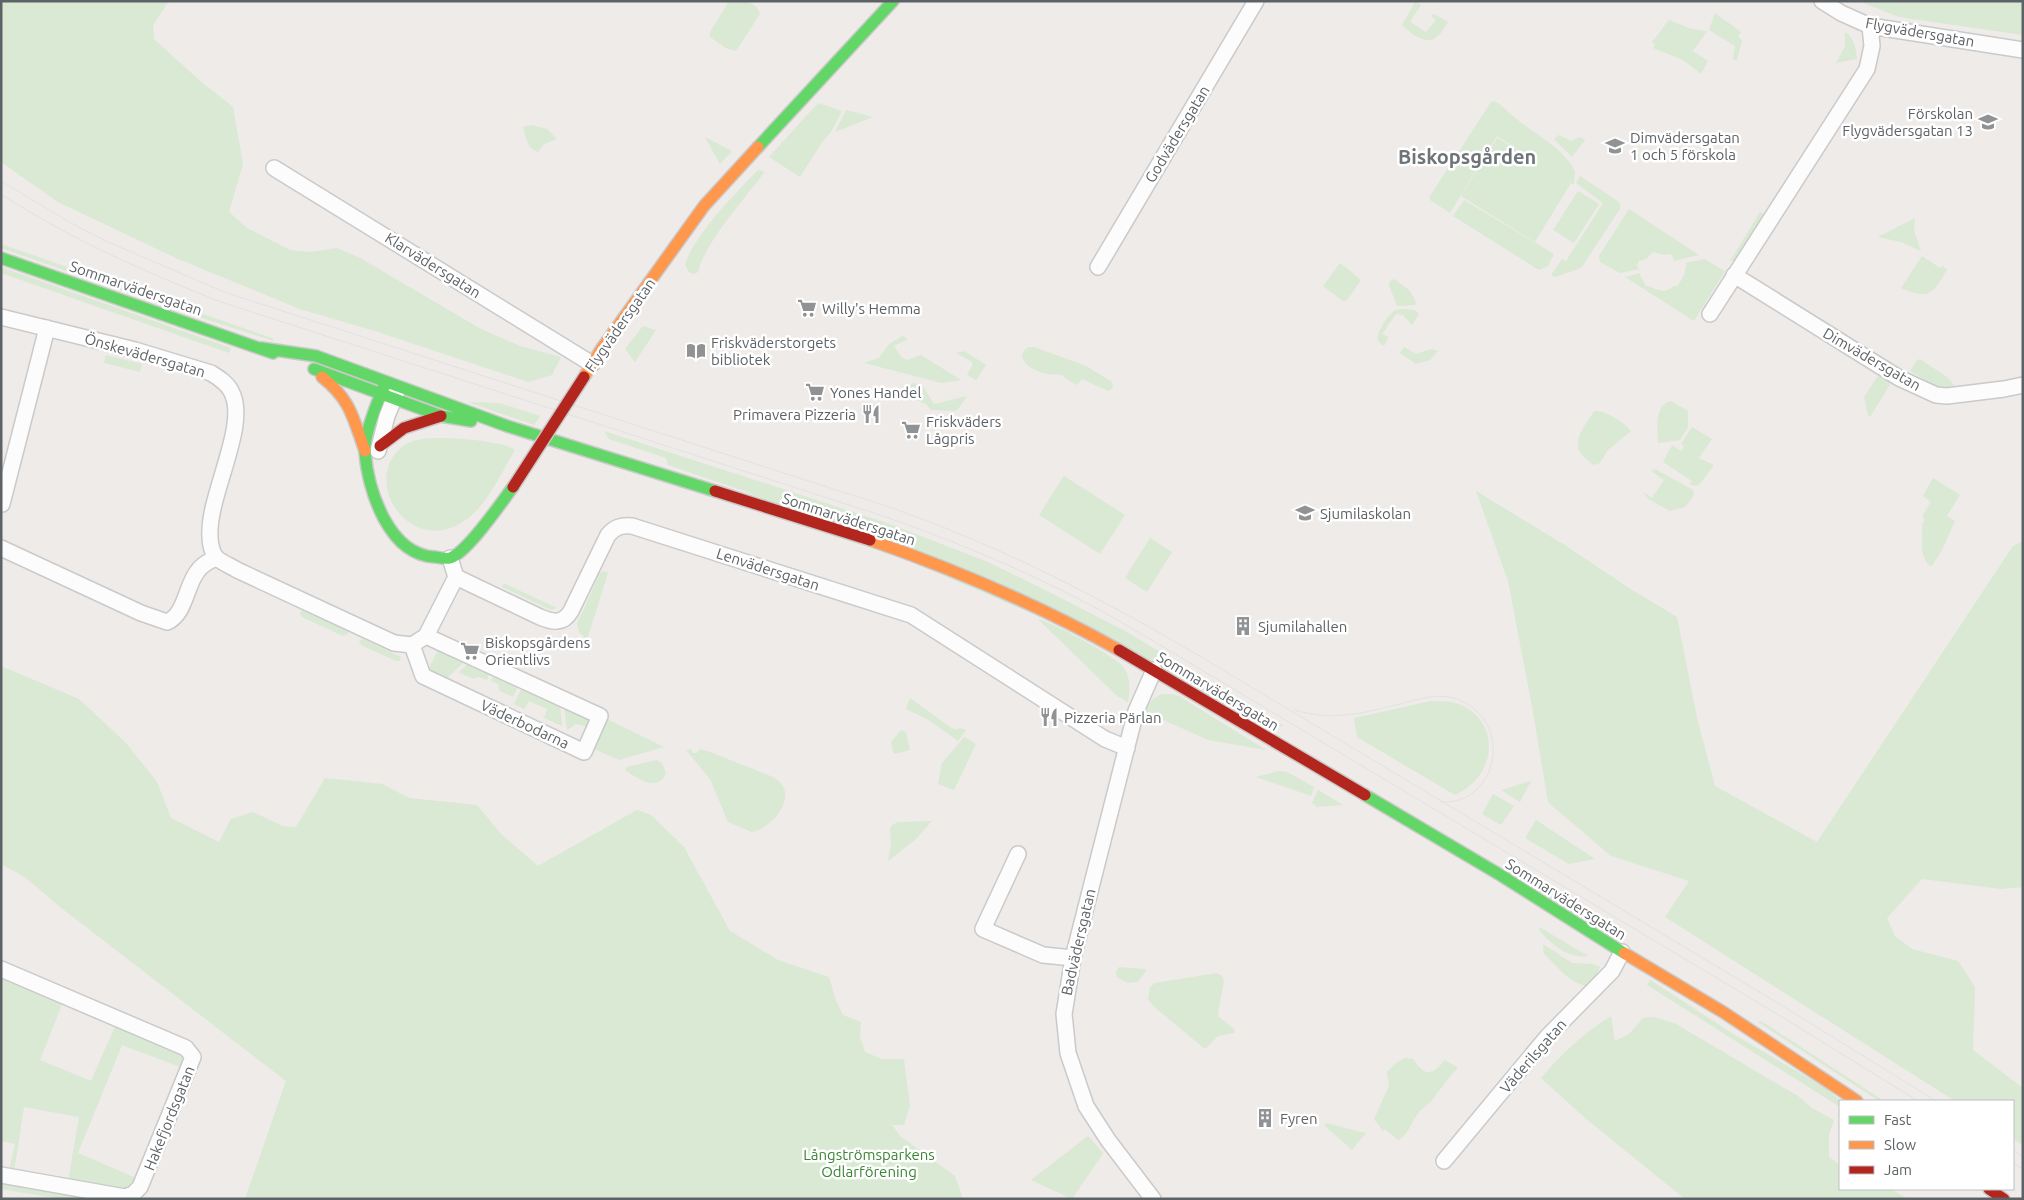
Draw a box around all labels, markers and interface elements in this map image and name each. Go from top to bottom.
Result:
street label: Flygvädersgatan [1864,14,1976,50]
street label: Godvädersgatan [1141,82,1213,186]
place label: Förskolan Flygvädersgatan 13 [1842,105,1973,139]
school or university icon: Förskolan Flygvädersgatan 13 [1977,111,1999,133]
place label: Dimvädersgatan 1 och 5 förskola [1630,129,1740,163]
school or university icon: Dimvädersgatan 1 och 5 förskola [1604,135,1626,157]
district label: Biskopsgården [1398,145,1536,168]
street label: Klarvädersgatan [382,229,484,301]
street label: Sommarvädersgatan [68,257,204,319]
street label: Flygvädersgatan [581,275,659,375]
supermarket icon: Willy's Hemma [796,297,818,319]
place label: Willy's Hemma [822,300,921,317]
street label: Dimvädersgatan [1820,324,1924,394]
street label: Önskevädersgatan [83,330,207,380]
place label: Friskväderstorgets bibliotek [711,334,836,368]
library icon: Friskväderstorgets bibliotek [685,340,707,362]
supermarket icon: Yones Handel [804,381,826,403]
place label: Yones Handel [830,384,921,401]
restaurant icon: Primavera Pizzeria [860,403,882,425]
place label: Primavera Pizzeria [733,406,856,423]
place label: Friskväders Lågpris [926,413,1001,447]
supermarket icon: Friskväders Lågpris [900,419,922,441]
street label: Sommarvädersgatan [780,489,918,549]
school or university icon: Sjumilaskolan [1294,502,1316,524]
place label: Sjumilaskolan [1320,505,1411,522]
street label: Lenvädersgatan [714,544,822,594]
building icon: Sjumilahallen [1232,615,1254,637]
place label: Sjumilahallen [1258,618,1347,635]
place label: Biskopsgårdens Orientlivs [485,634,590,668]
supermarket icon: Biskopsgårdens Orientlivs [459,640,481,662]
street label: Sommarvädersgatan [1154,648,1282,734]
street label: Väderbodarna [478,696,572,752]
restaurant icon: Pizzeria Pärlan [1038,706,1060,728]
place label: Pizzeria Pärlan [1064,709,1162,726]
street label: Sommarvädersgatan [1503,855,1629,943]
street label: Badvädersgatan [1057,887,1099,997]
street label: Väderilsgatan [1496,1016,1570,1096]
street label: Hakefjordsgatan [140,1063,198,1173]
legend [1839,1100,2014,1190]
building icon: Fyren [1254,1107,1276,1129]
place label: Fyren [1280,1110,1318,1127]
text: Fast [1884,1111,1912,1128]
text: Slow [1884,1136,1917,1153]
park label: Långströmsparkens Odlarförening [803,1146,935,1180]
text: Jam [1884,1161,1912,1178]

